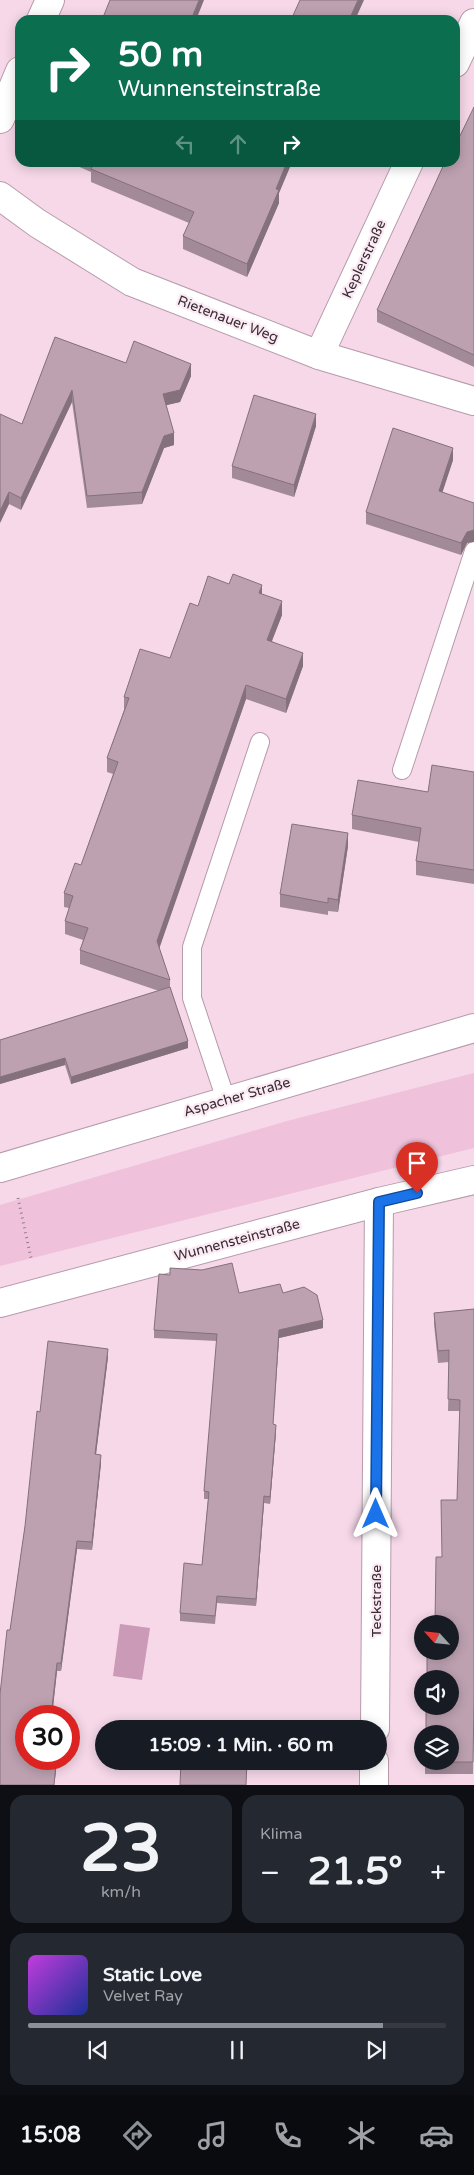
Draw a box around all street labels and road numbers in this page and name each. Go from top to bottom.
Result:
street label: Keplerstraße [338,217,390,301]
street label: Rietenauer Weg [175,292,281,346]
street label: Aspacher Straße [182,1074,292,1120]
street label: Wunnensteinstraße [172,1215,302,1265]
street label: Teckstraße [368,1565,385,1637]

